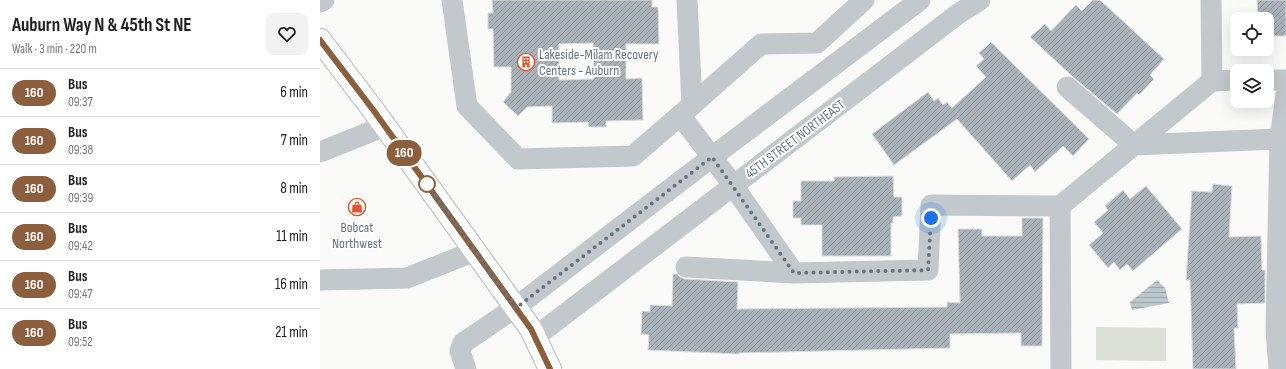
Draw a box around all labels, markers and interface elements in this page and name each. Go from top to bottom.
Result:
map controls [1230,12,1274,108]
button: locate [1230,12,1274,56]
button: heart [266,13,308,55]
text: Auburn Way N & 45th St NE [12,14,192,37]
text: Walk · 3 min · 220 m [12,41,97,57]
place label: Lakeside-Milam Recovery Centers - Auburn [539,46,659,79]
building icon: Lakeside-Milam Recovery Centers - Auburn [516,52,536,72]
button: layers [1230,64,1274,108]
text: Bus [68,75,87,94]
text: 6 min [280,83,308,102]
text: 160 [25,84,43,101]
text: 09:37 [68,94,93,110]
street label: 45TH STREET NORTHEAST [742,96,848,182]
text: Bus [68,123,87,142]
text: 7 min [281,131,308,150]
text: 160 [25,132,43,149]
line badge: 160 [381,140,427,166]
text: 09:38 [68,142,93,158]
text: 160 [395,144,413,161]
text: Bus [68,171,87,190]
unlabelled marker [418,175,436,193]
text: 8 min [280,179,308,198]
text: 160 [25,180,43,197]
text: 09:39 [68,190,93,206]
shop icon: Bobcat Northwest [347,197,367,217]
your location [921,208,941,228]
text: Bus [68,219,87,238]
place label: Bobcat Northwest [332,219,382,252]
text: 11 min [276,227,308,246]
text: 160 [25,228,43,245]
text: 09:42 [68,238,93,254]
text: Bus [68,267,87,286]
text: 16 min [275,275,308,294]
text: 160 [25,276,43,293]
text: 09:47 [68,286,93,302]
text: Bus [68,315,87,334]
text: 21 min [275,323,308,342]
text: 160 [25,324,43,341]
text: 09:52 [68,334,93,350]

